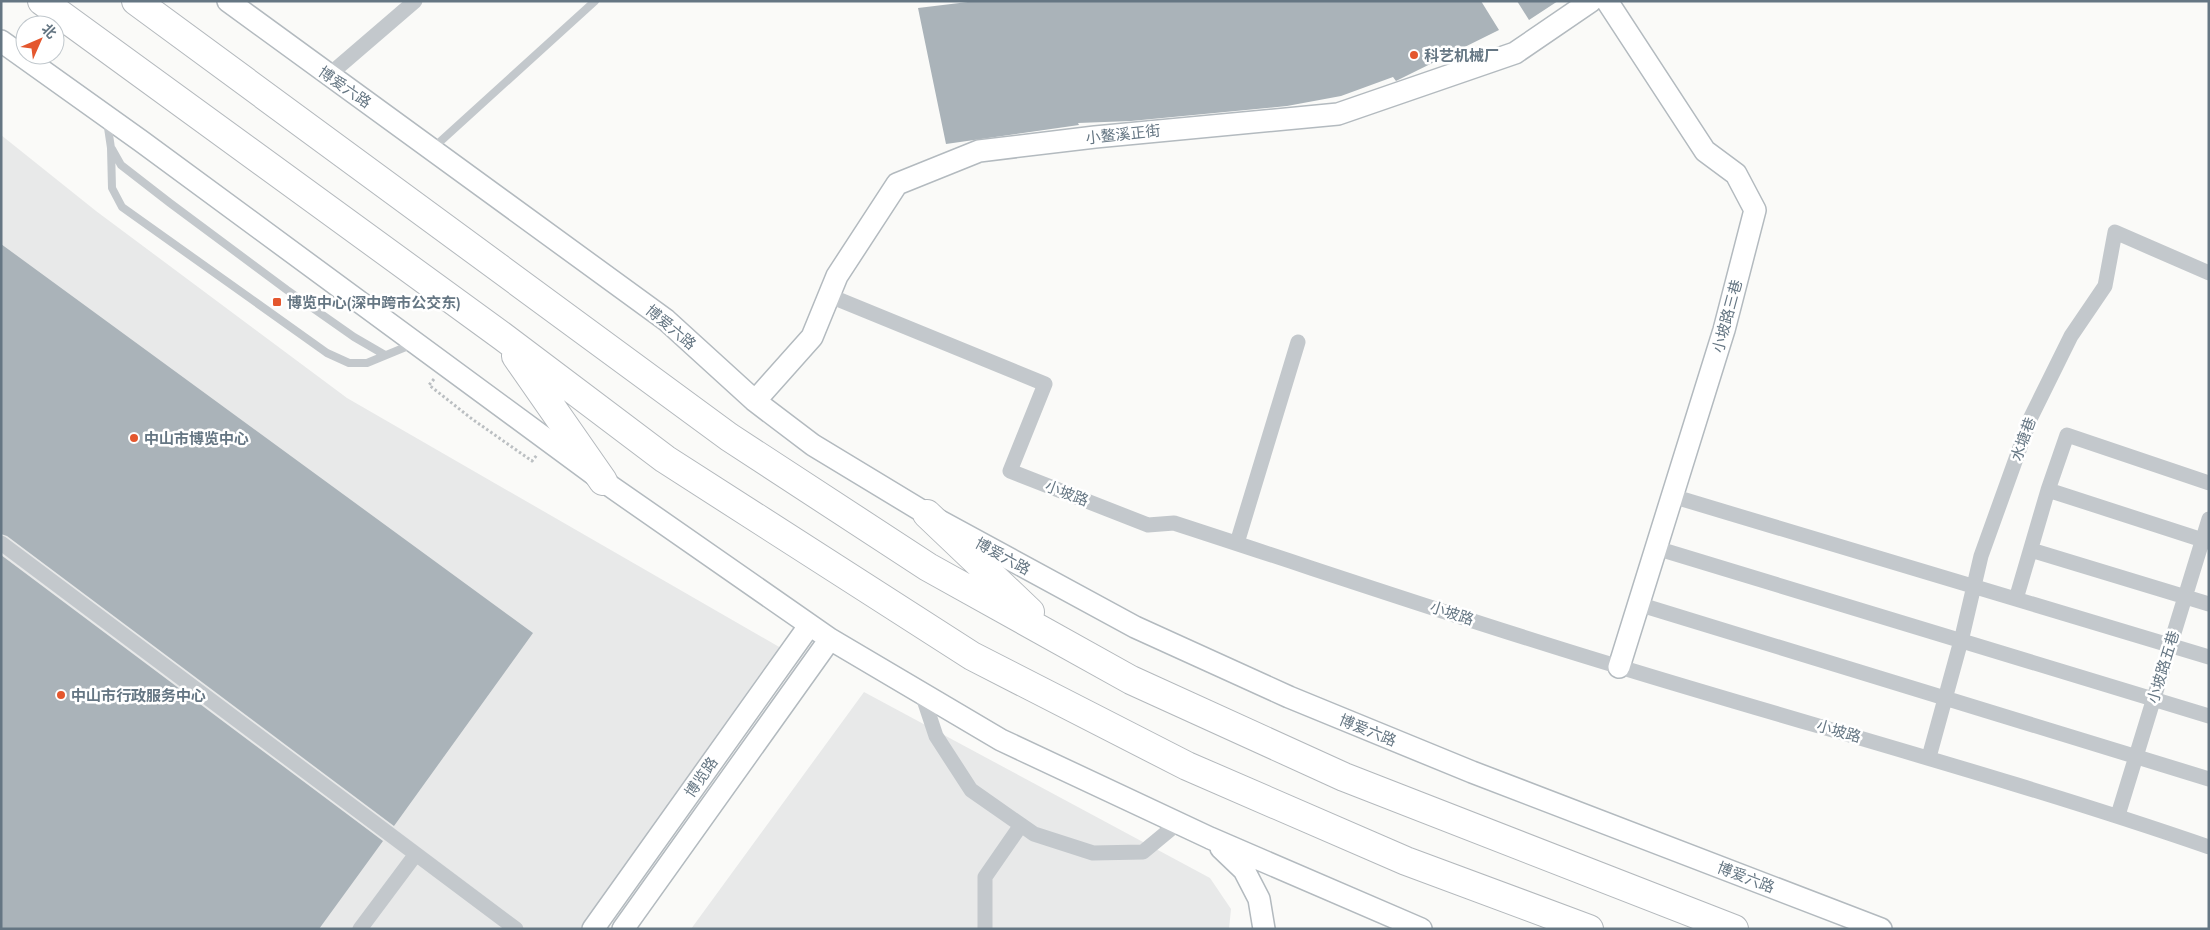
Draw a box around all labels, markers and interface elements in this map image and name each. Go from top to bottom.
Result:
north arrow [15,15,65,65]
text: 北 [38,19,61,42]
place label: 科艺机械厂 [1424,46,1499,65]
marker: 科艺机械厂 [1408,49,1420,61]
street label: 博爱六路 [315,62,375,112]
street label: 小鳌溪正街 [1085,121,1161,147]
street label: 小坡路三巷 [1708,277,1746,355]
place label: 博览中心(深中跨市公交东) [287,293,460,312]
marker: 博览中心(深中跨市公交东) [271,296,283,308]
street label: 博爱六路 [642,300,700,354]
street label: 水塘巷 [2006,415,2040,463]
place label: 中山市博览中心 [144,429,249,448]
marker: 中山市博览中心 [128,432,140,444]
street label: 小坡路 [1043,476,1091,510]
street label: 博爱六路 [972,533,1034,579]
street label: 小坡路 [1428,597,1476,629]
street label: 小坡路五巷 [2143,628,2183,706]
place label: 中山市行政服务中心 [71,686,206,705]
marker: 中山市行政服务中心 [55,689,67,701]
street label: 博爱六路 [1337,710,1399,750]
street label: 小坡路 [1815,716,1863,746]
street label: 博览路 [680,753,722,801]
street label: 博爱六路 [1715,857,1777,897]

